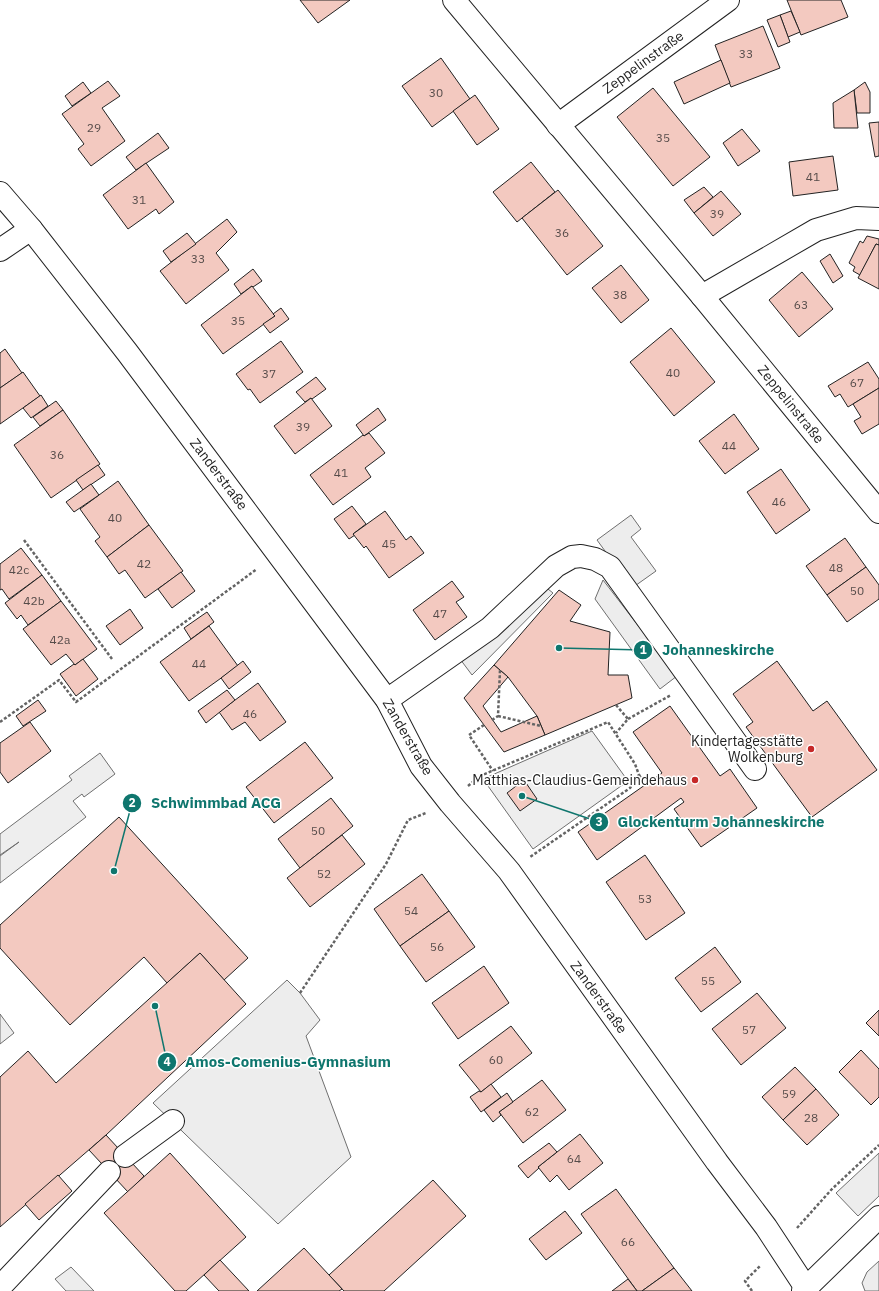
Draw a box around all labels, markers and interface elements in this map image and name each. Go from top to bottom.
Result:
street label: Zeppelinstraße [599,26,687,97]
house number: 33 [739,46,753,61]
house number: 30 [429,85,443,100]
house number: 29 [87,120,101,135]
house number: 35 [656,130,670,145]
house number: 41 [806,169,820,184]
house number: 31 [132,192,146,207]
house number: 39 [710,206,724,221]
house number: 36 [555,225,569,240]
house number: 33 [191,251,205,266]
house number: 38 [613,287,627,302]
house number: 63 [794,297,808,312]
house number: 35 [231,313,245,328]
street label: Zeppelinstraße [754,361,828,447]
house number: 40 [666,365,680,380]
house number: 37 [262,366,276,381]
house number: 67 [850,375,864,390]
house number: 39 [296,419,310,434]
street label: Zanderstraße [186,435,252,514]
house number: 44 [722,438,736,453]
house number: 36 [50,447,64,462]
house number: 41 [334,465,348,480]
house number: 46 [772,494,786,509]
house number: 40 [108,510,122,525]
house number: 45 [382,536,396,551]
house number: 42 [137,556,151,571]
house number: 48 [829,560,843,575]
house number: 42c [9,562,29,577]
house number: 50 [850,583,864,598]
house number: 42b [23,593,45,608]
house number: 47 [433,606,447,621]
house number: 42a [50,632,71,647]
callout: Johanneskirche [633,636,782,663]
text: Johanneskirche [662,640,774,659]
text: 1 [639,642,647,657]
house number: 44 [192,656,206,671]
street label: Zanderstraße [379,696,437,779]
house number: 46 [243,706,257,721]
place label: Kindertagesstätte Wolkenburg [691,732,804,766]
marker: Kindertagesstätte Wolkenburg [806,744,816,754]
place label: Matthias-Claudius-Gemeindehaus [472,771,687,789]
marker: Matthias-Claudius-Gemeindehaus [690,775,700,785]
callout: Schwimmbad ACG [122,789,289,816]
text: Schwimmbad ACG [151,793,281,812]
text: 2 [128,795,136,810]
callout: Glockenturm Johanneskirche [589,809,832,836]
text: Glockenturm Johanneskirche [617,812,825,831]
text: 3 [595,814,603,829]
house number: 50 [311,823,325,838]
house number: 52 [317,866,331,881]
house number: 53 [638,891,652,906]
house number: 54 [404,903,418,918]
house number: 56 [430,939,444,954]
street label: Zanderstraße [567,957,632,1037]
house number: 55 [701,973,715,988]
house number: 57 [742,1022,756,1037]
callout: Amos-Comenius-Gymnasium [157,1049,399,1076]
text: Amos-Comenius-Gymnasium [185,1052,391,1071]
house number: 60 [489,1052,503,1067]
text: 4 [163,1054,171,1069]
house number: 59 [782,1086,796,1101]
house number: 62 [525,1104,539,1119]
house number: 28 [804,1110,818,1125]
house number: 64 [567,1151,581,1166]
house number: 66 [621,1234,635,1249]

